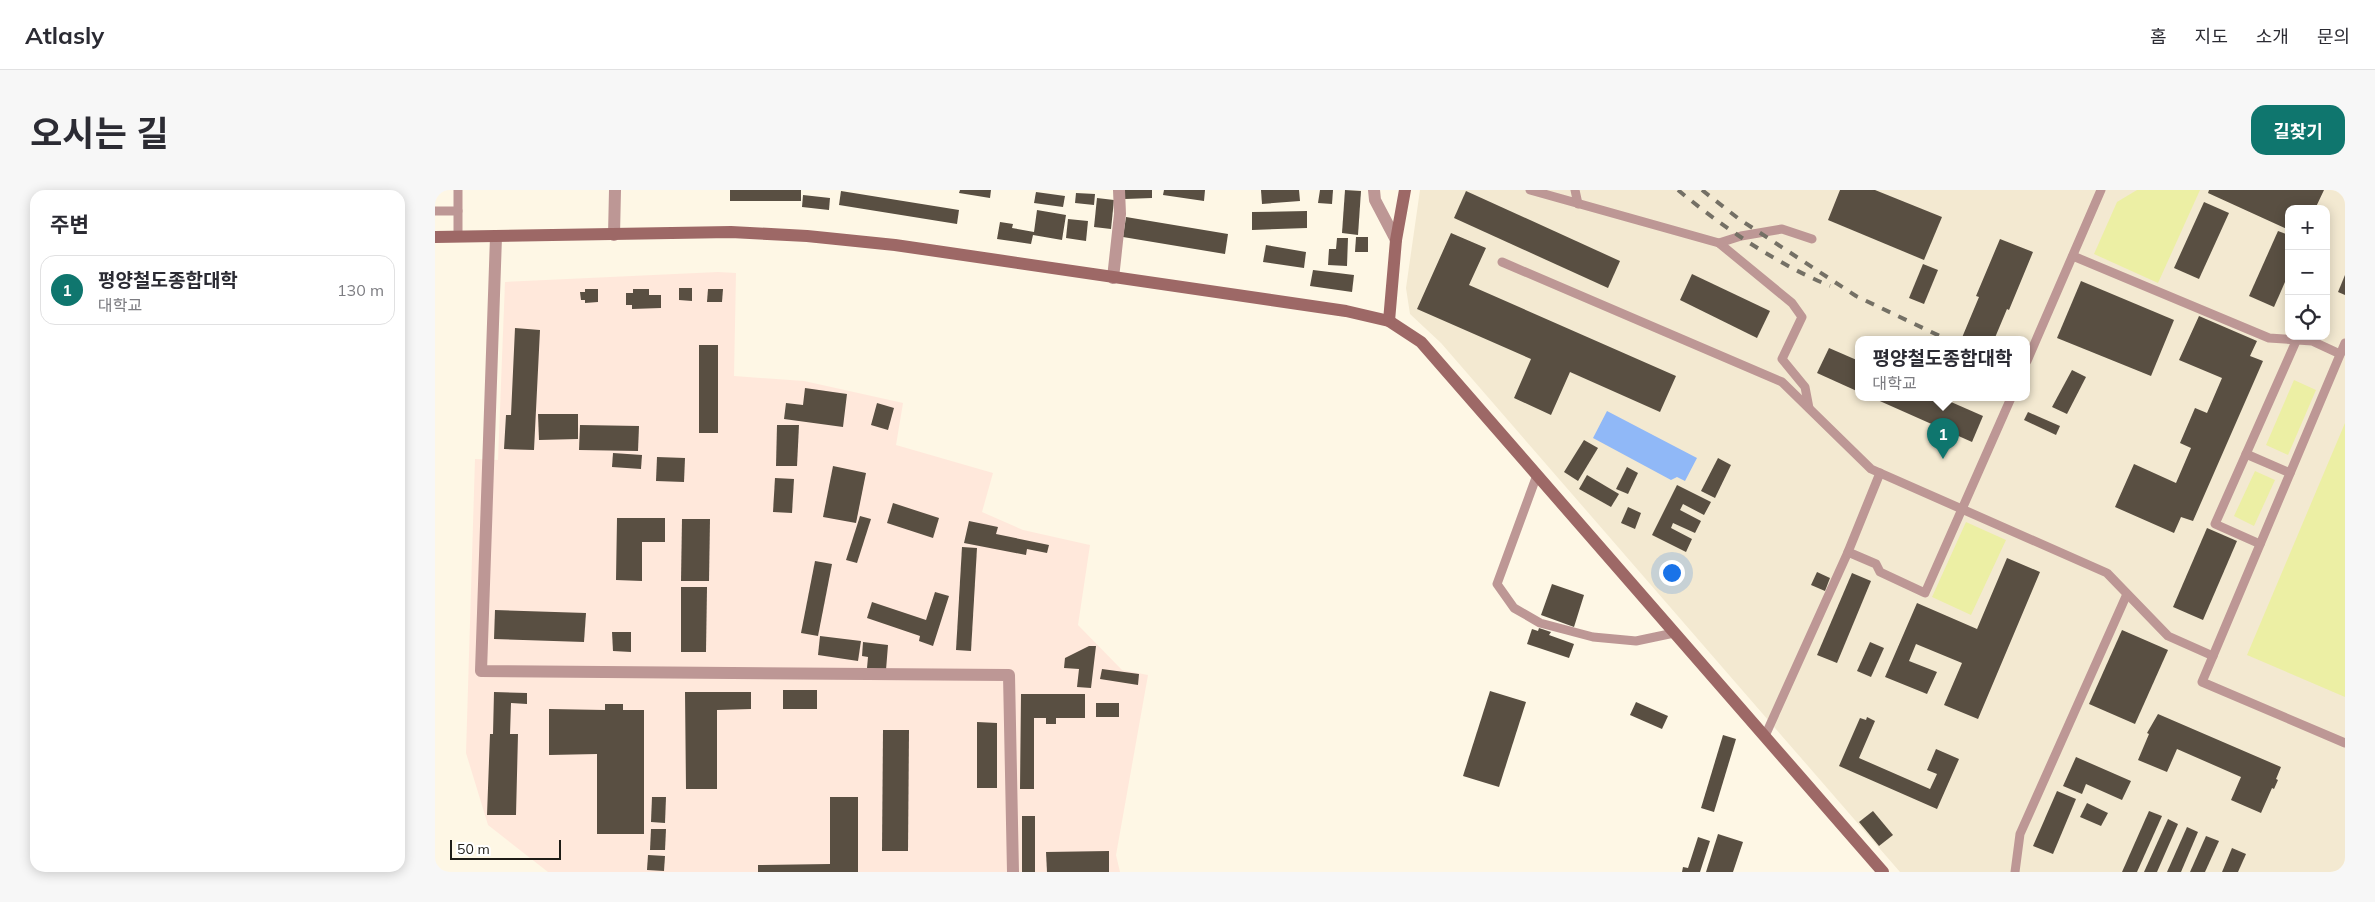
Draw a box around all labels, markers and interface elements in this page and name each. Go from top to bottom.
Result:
text: Atlasly [25,20,104,50]
text: 홈 [2150,25,2167,48]
text: 지도 [2195,25,2228,48]
text: 소개 [2256,25,2289,48]
text: 문의 [2317,25,2350,48]
button: 길찾기 [2251,105,2345,155]
text: 오시는 길 [30,111,168,155]
map controls [2285,205,2330,340]
button: + [2285,205,2330,250]
text: 주변 [50,211,89,237]
button: − [2285,250,2330,295]
text: 평양철도종합대학 [98,268,238,292]
text: 1 [62,280,72,300]
text: 130 m [337,280,384,300]
text: 대학교 [98,295,142,315]
button: locate [2285,295,2330,340]
popup [1855,336,2030,401]
text: 평양철도종합대학 [1873,346,2012,370]
text: 대학교 [1873,373,1917,393]
pin: 1 [1927,418,1959,459]
your location [1659,560,1685,586]
scale bar [450,837,561,860]
text: 50 m [457,840,490,858]

